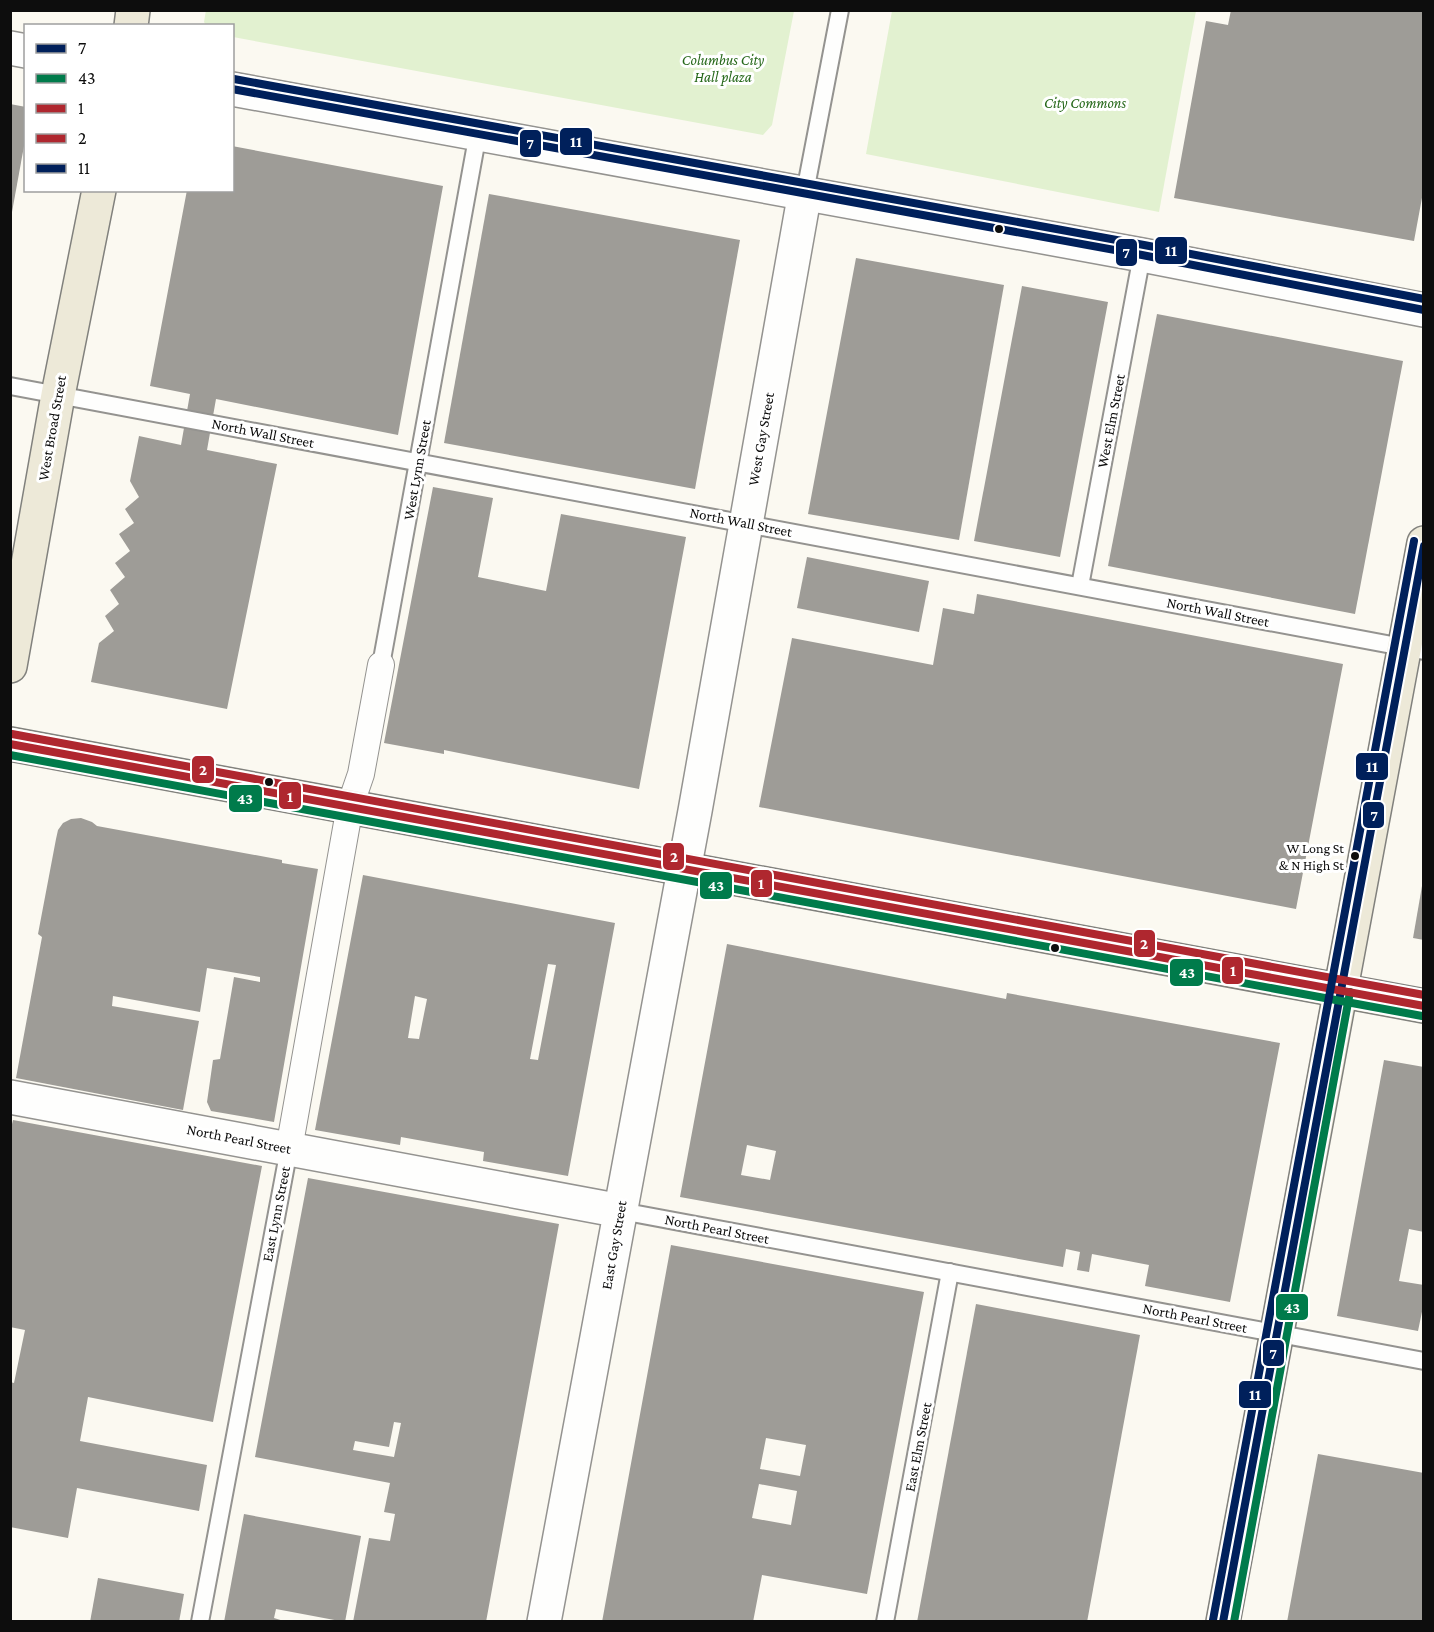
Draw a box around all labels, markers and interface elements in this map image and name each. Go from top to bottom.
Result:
legend [24,24,234,192]
text: 7 [78,38,86,58]
park label: Columbus City Hall plaza [682,52,764,86]
text: 43 [78,68,96,88]
park label: City Commons [1044,95,1126,112]
text: 1 [78,98,84,118]
line badge: 11 [559,127,593,156]
text: 2 [78,128,87,148]
line badge: 7 [519,129,542,158]
text: 11 [570,133,582,150]
text: 7 [526,135,534,152]
text: 11 [78,158,90,178]
unlabelled marker [993,223,1005,235]
line badge: 11 [1154,236,1188,265]
line badge: 7 [1115,238,1138,267]
text: 11 [1165,242,1177,259]
text: 7 [1122,244,1130,261]
street label: West Elm Street [1094,372,1128,469]
street label: West Broad Street [35,373,69,482]
street label: West Gay Street [745,390,778,487]
street label: North Wall Street [210,415,317,451]
street label: West Lynn Street [400,418,435,522]
street label: North Wall Street [688,504,795,540]
street label: North Wall Street [1165,594,1272,630]
line badge: 11 [1355,752,1389,781]
line badge: 2 [191,755,215,784]
text: 11 [1366,758,1378,775]
text: 2 [199,761,207,778]
unlabelled marker [263,776,275,788]
line badge: 1 [278,781,302,810]
line badge: 43 [228,784,263,813]
text: 1 [287,788,293,805]
text: 43 [237,790,253,807]
line badge: 7 [1362,801,1385,829]
text: 7 [1370,807,1378,824]
place label: W Long St & N High St [1279,840,1344,873]
line badge: 2 [662,842,685,871]
text: 2 [670,848,678,865]
marker: W Long St & N High St [1349,850,1361,862]
line badge: 1 [750,869,773,898]
line badge: 43 [699,871,733,900]
text: 1 [758,875,764,892]
text: 43 [708,877,724,894]
line badge: 2 [1133,929,1156,958]
text: 2 [1140,935,1148,952]
unlabelled marker [1049,942,1061,954]
line badge: 1 [1221,956,1244,985]
line badge: 43 [1169,958,1204,987]
text: 1 [1230,962,1236,979]
text: 43 [1179,964,1195,981]
street label: North Pearl Street [185,1121,294,1157]
street label: East Lynn Street [259,1164,294,1263]
street label: East Gay Street [598,1198,631,1291]
street label: North Pearl Street [663,1211,772,1247]
line badge: 43 [1275,1293,1309,1321]
text: 43 [1284,1299,1300,1316]
street label: North Pearl Street [1141,1300,1250,1336]
line badge: 7 [1262,1339,1285,1367]
text: 7 [1269,1345,1277,1362]
line badge: 11 [1238,1380,1272,1409]
text: 11 [1249,1386,1261,1403]
street label: East Elm Street [901,1400,935,1493]

